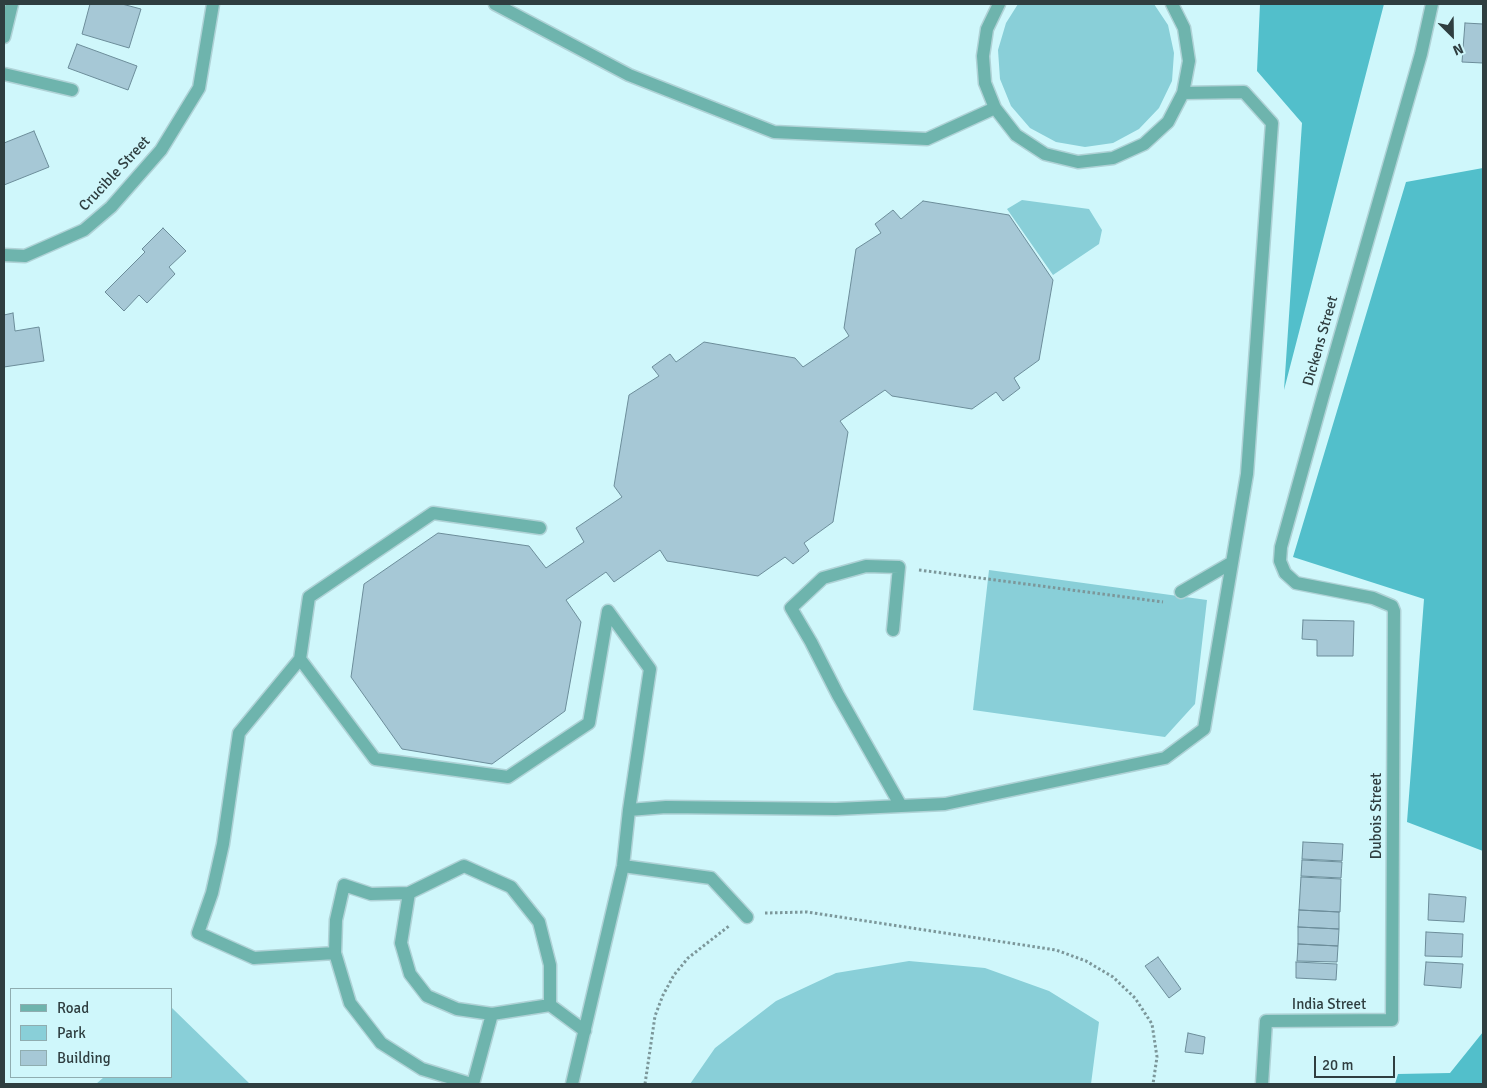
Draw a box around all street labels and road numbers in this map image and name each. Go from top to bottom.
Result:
street label: Crucible Street [76,133,154,215]
street label: Dickens Street [1300,294,1342,388]
street label: Dubois Street [1368,773,1386,859]
street label: India Street [1292,996,1366,1014]

